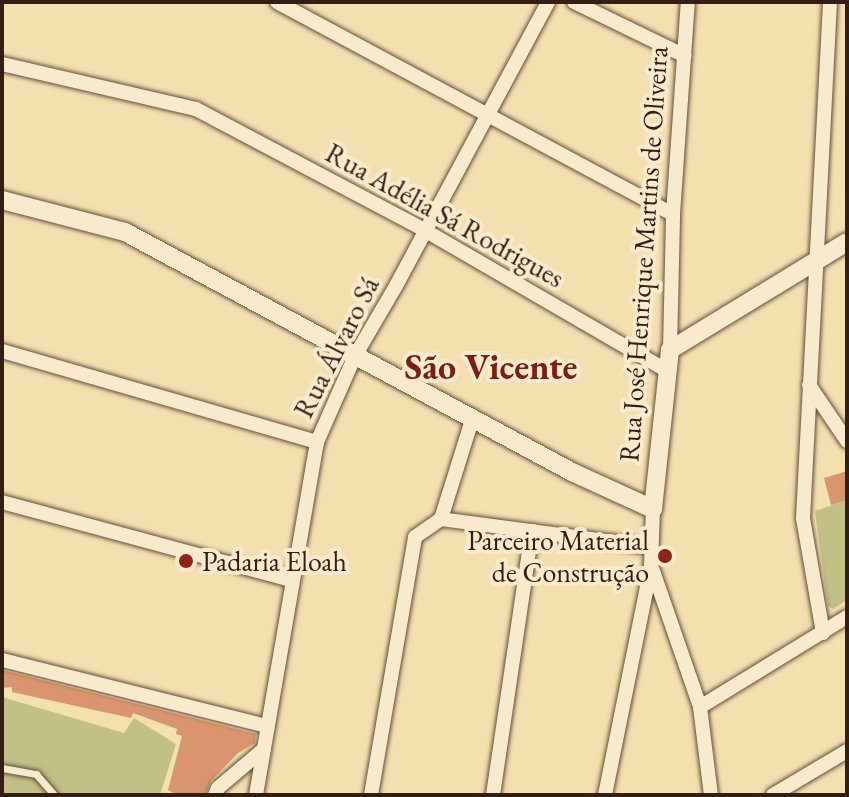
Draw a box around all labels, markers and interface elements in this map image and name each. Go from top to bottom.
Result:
street label: Rua José Henrique Martins de Oliveira [612,45,674,463]
street label: Rua Adélia Sá Rodrigues [320,136,570,294]
street label: Rua Álvaro Sá [286,271,386,423]
district label: São Vicente [404,345,578,389]
place label: Parceiro Material de Construção [467,523,649,589]
place label: Padaria Eloah [202,544,347,578]
marker: Parceiro Material de Construção [656,547,674,565]
marker: Padaria Eloah [177,552,195,570]

